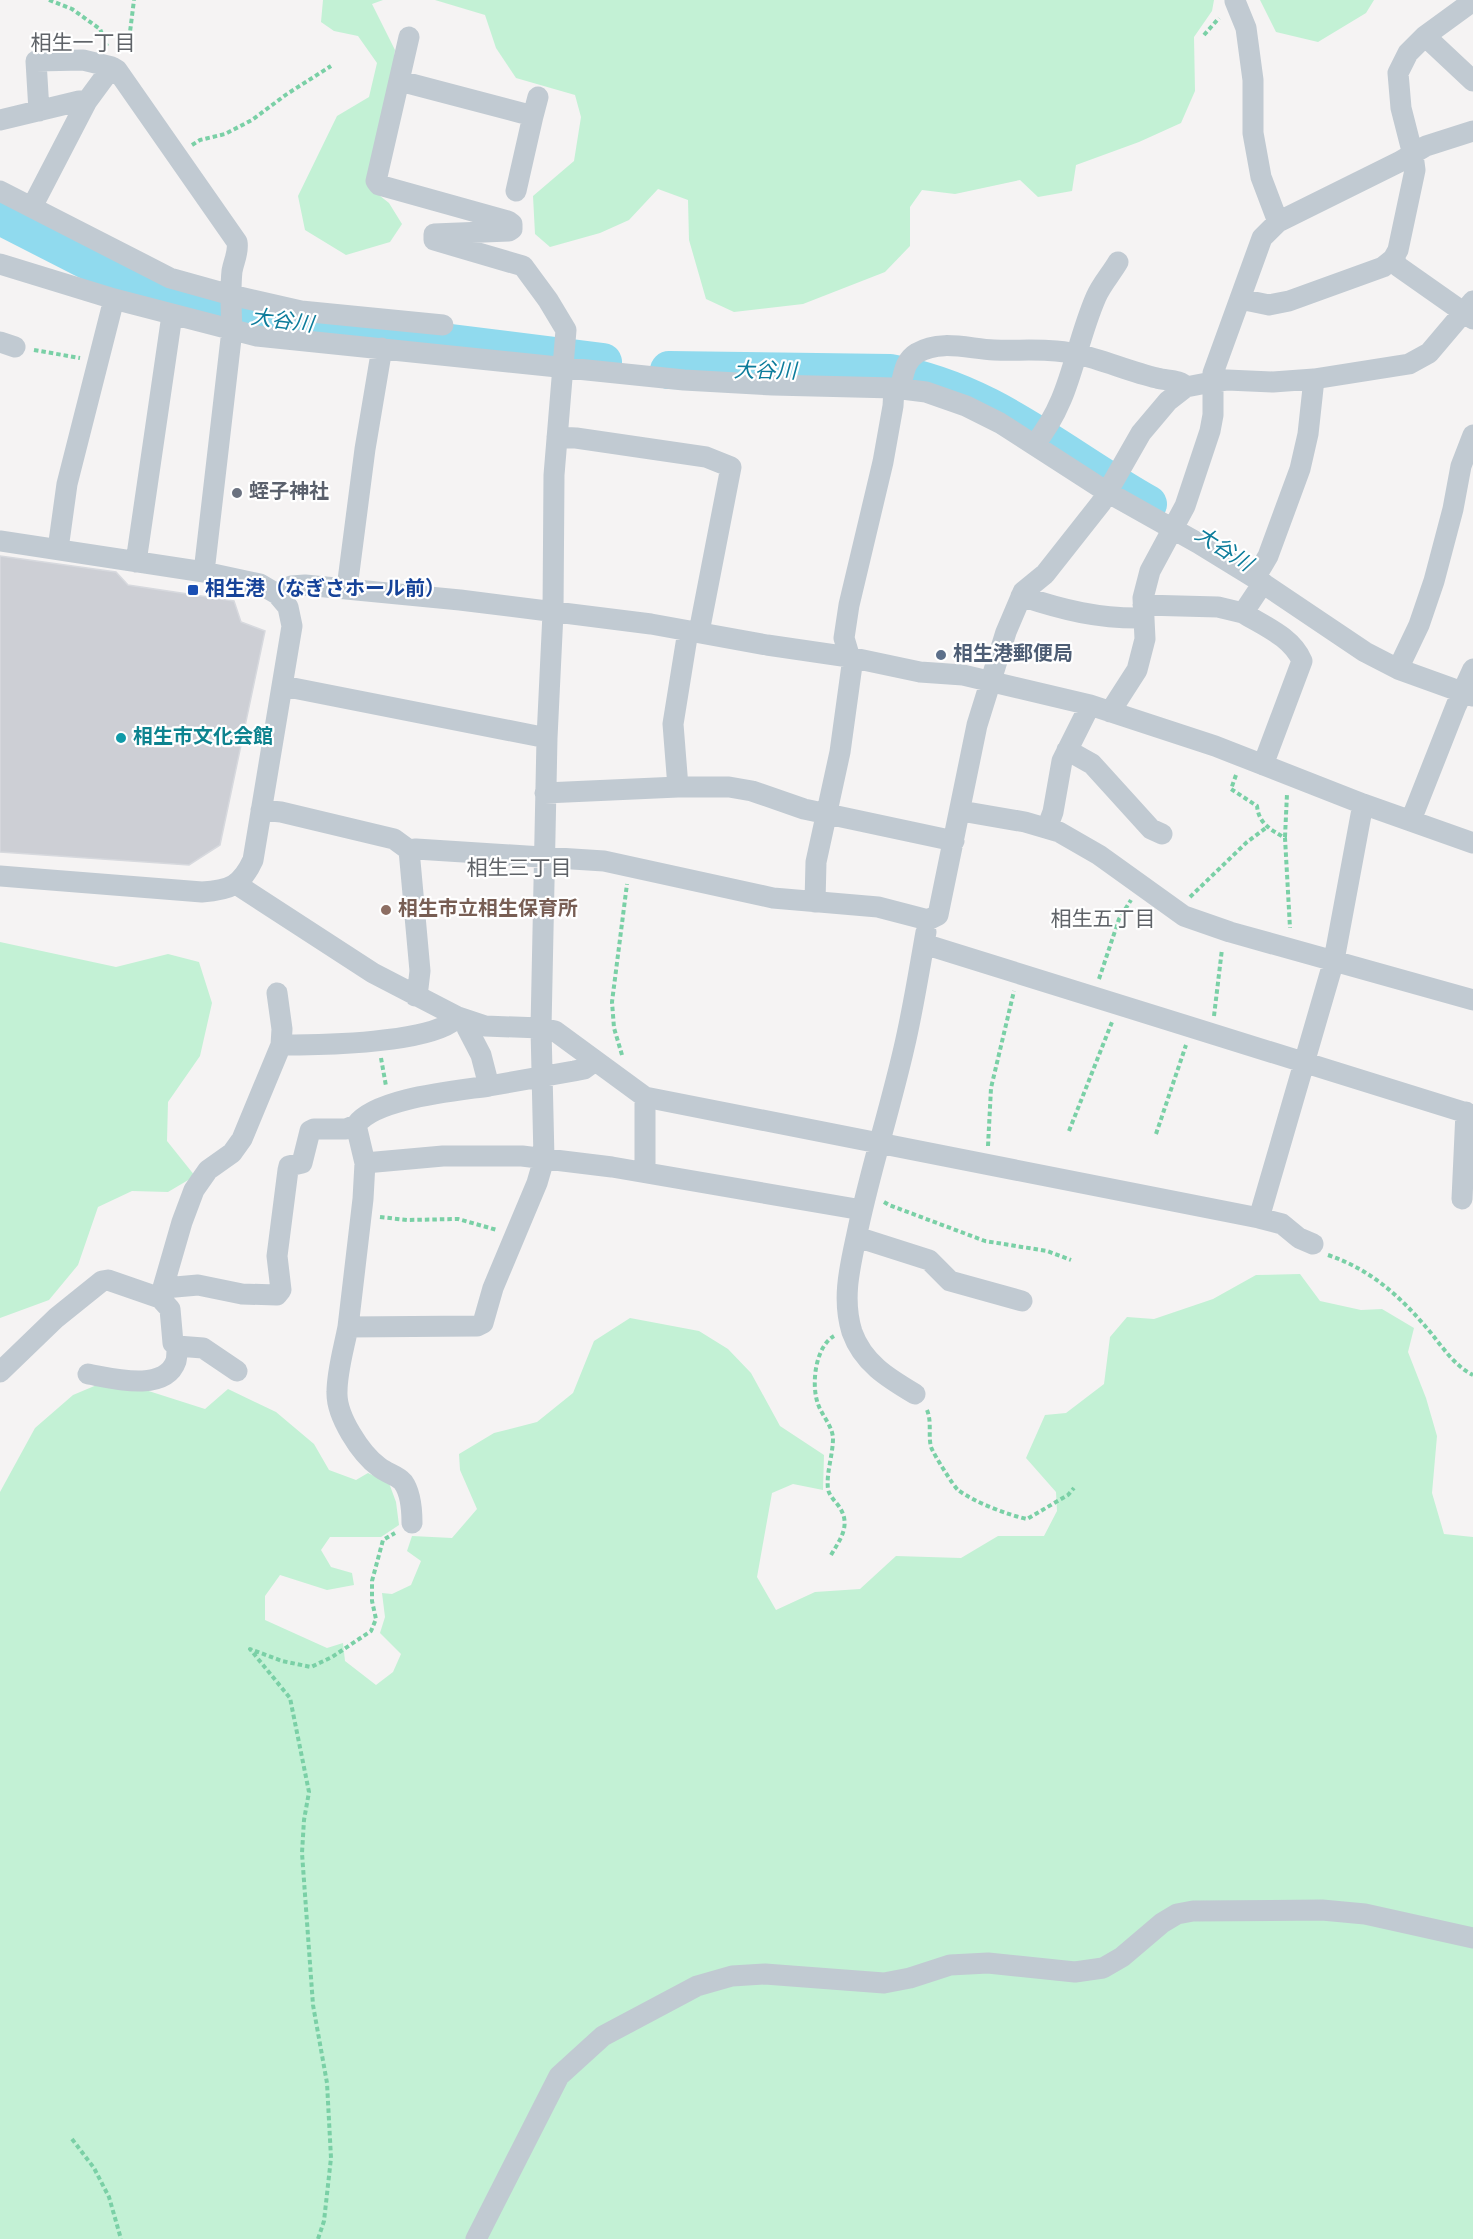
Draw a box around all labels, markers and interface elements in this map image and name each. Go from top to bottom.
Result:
district label: 相生一丁目 [31,31,136,58]
water label: 大谷川 [249,305,317,339]
water label: 大谷川 [733,358,799,386]
place label: 蛭子神社 [249,480,329,506]
marker: 蛭子神社 [230,486,244,500]
water label: 大谷川 [1189,522,1258,580]
place label: 相生港（なぎさホール前） [205,577,445,603]
marker: 相生港（なぎさホール前） [186,583,200,597]
place label: 相生港郵便局 [953,642,1073,668]
marker: 相生港郵便局 [934,648,948,662]
place label: 相生市文化会館 [133,725,273,751]
marker: 相生市文化会館 [114,731,128,745]
district label: 相生三丁目 [467,856,572,883]
place label: 相生市立相生保育所 [398,897,578,923]
marker: 相生市立相生保育所 [379,903,393,917]
district label: 相生五丁目 [1051,907,1156,934]

